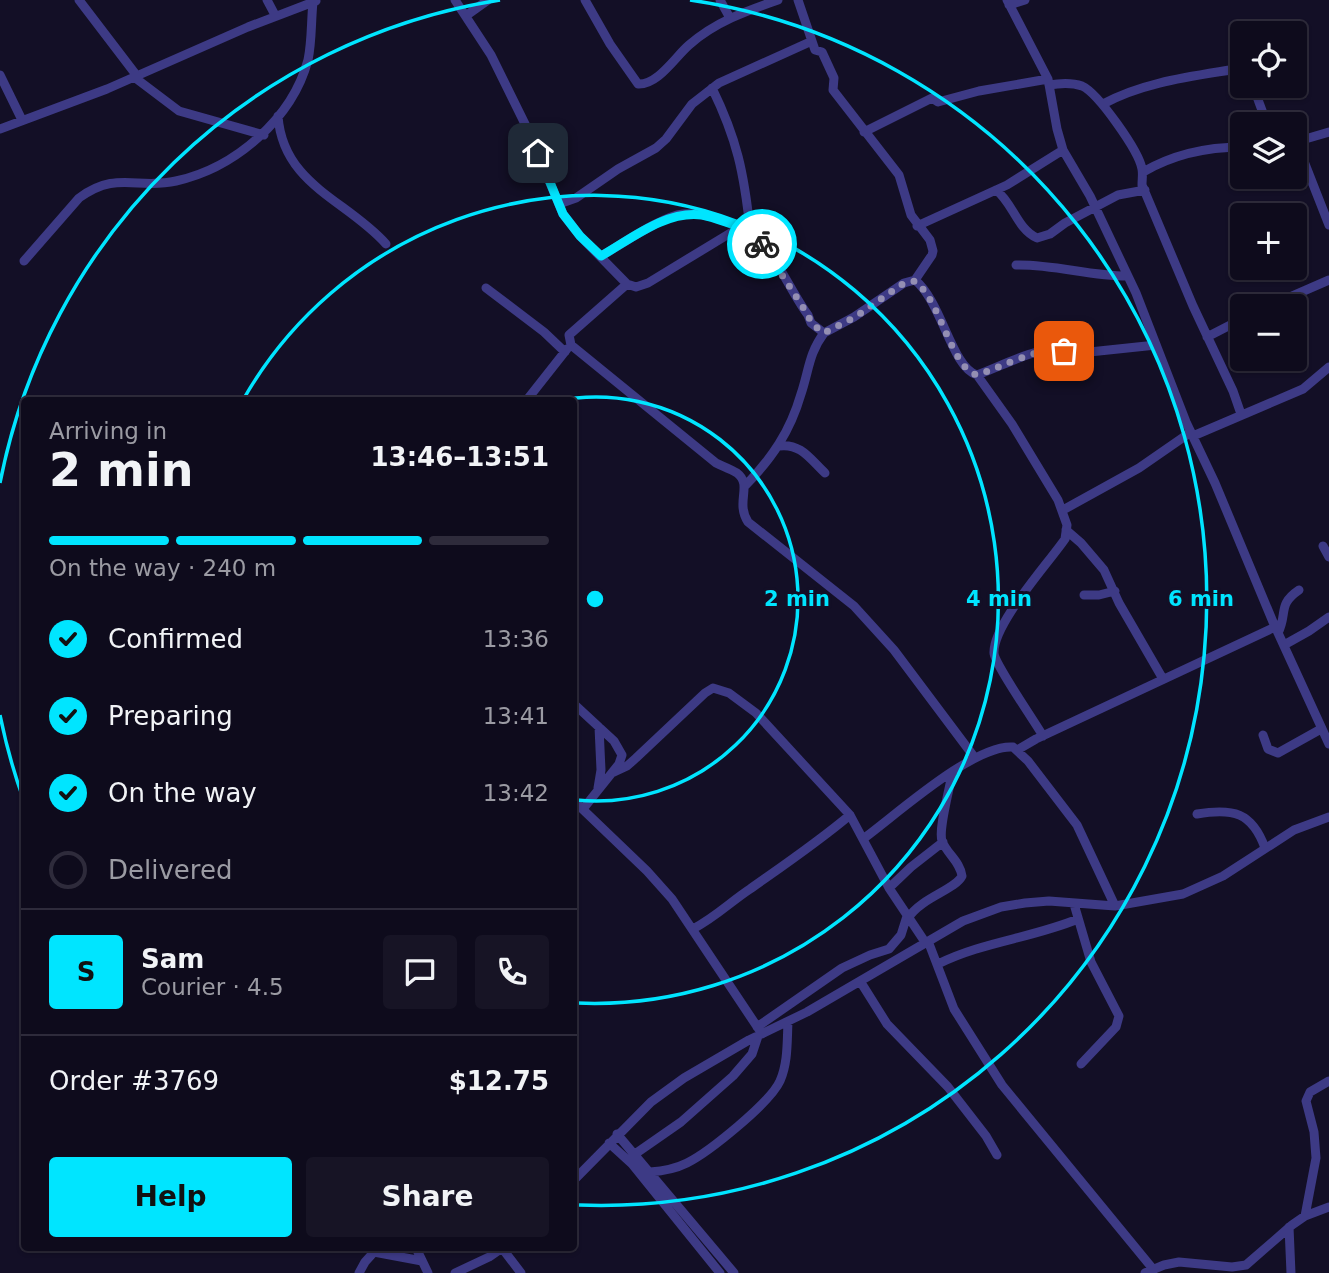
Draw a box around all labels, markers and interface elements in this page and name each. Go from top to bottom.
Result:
map controls [1230,21,1307,371]
button: locate [1230,21,1307,98]
button: layers [1230,112,1307,189]
pin [508,123,568,183]
icon: home [519,134,557,172]
button: + [1230,203,1307,280]
courier [727,209,797,279]
icon: bike [743,225,781,263]
button: − [1230,294,1307,371]
pin [1034,321,1094,381]
icon: bag [1045,332,1083,370]
text: Arriving in [49,418,167,444]
text: 13:46–13:51 [370,442,549,472]
text: 2 min [49,443,193,497]
text: On the way · 240 m [49,555,276,581]
centre of rings [583,587,607,611]
text: 2 min [764,587,830,611]
text: 4 min [966,587,1032,611]
text: 6 min [1168,587,1234,611]
icon: check [49,620,87,658]
text: Confirmed [108,624,243,654]
text: 13:36 [483,626,549,652]
icon: check [49,697,87,735]
text: Preparing [108,701,233,731]
text: 13:41 [483,703,549,729]
icon: check [49,774,87,812]
text: On the way [108,778,257,808]
text: 13:42 [483,780,549,806]
text: Delivered [108,855,232,885]
button: chat [383,935,457,1009]
button: phone [475,935,549,1009]
text: Sam [141,944,204,974]
text: S [77,957,95,987]
text: Courier · 4.5 [141,974,284,1000]
text: Order #3769 [49,1066,219,1096]
text: $12.75 [449,1066,549,1096]
button: Help [49,1157,292,1237]
button: Share [306,1157,549,1237]

